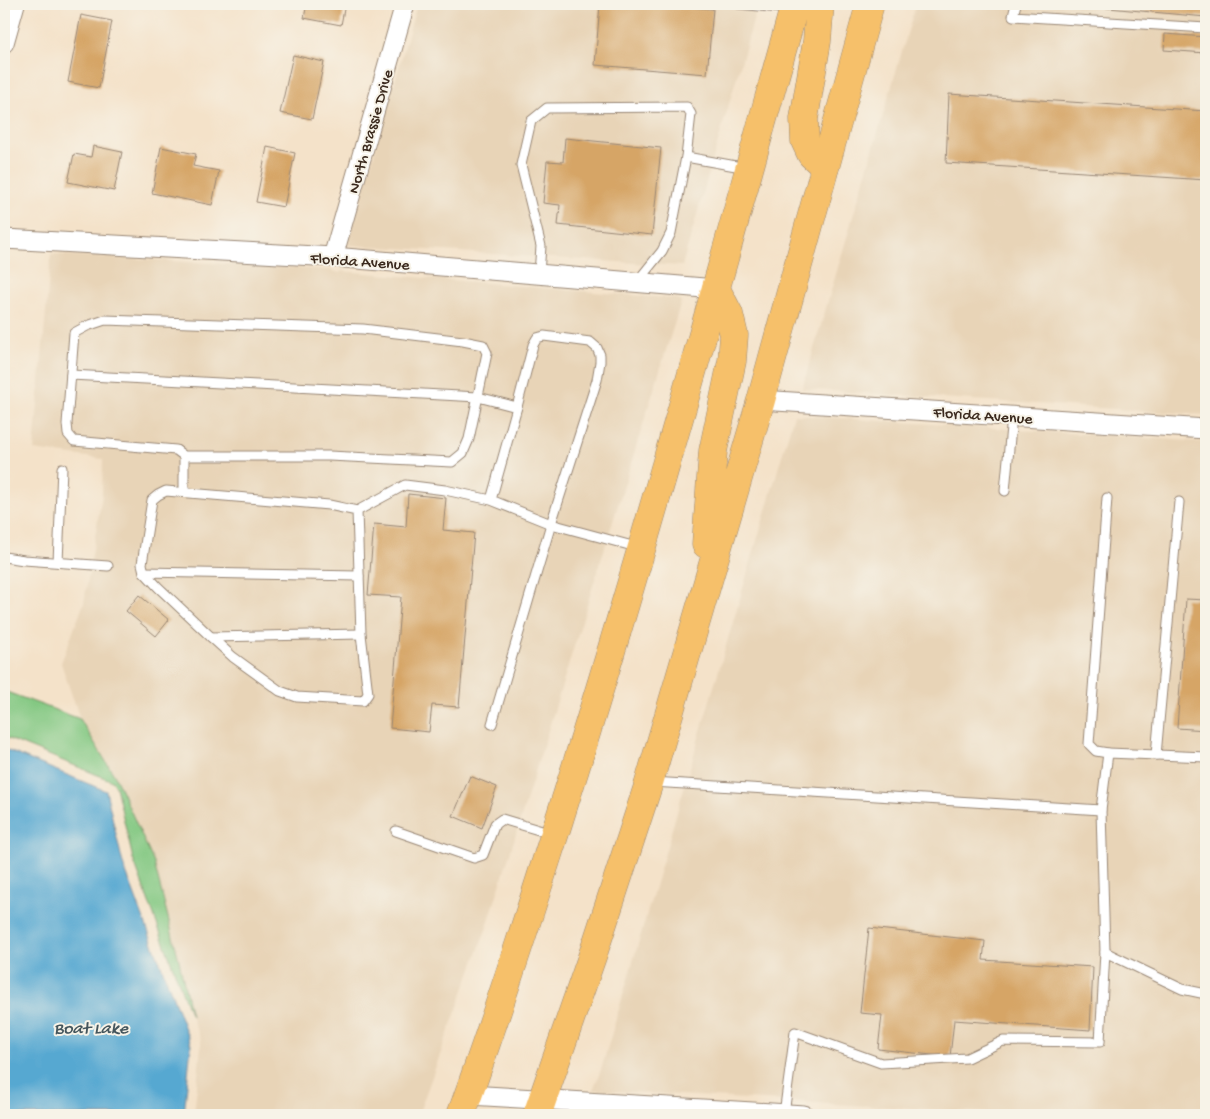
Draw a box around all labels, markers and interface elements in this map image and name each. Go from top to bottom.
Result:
street label: North Brassie Drive [346,67,399,196]
street label: Florida Avenue [309,250,411,276]
street label: Florida Avenue [932,404,1034,430]
water label: Boat Lake [54,1019,129,1040]

